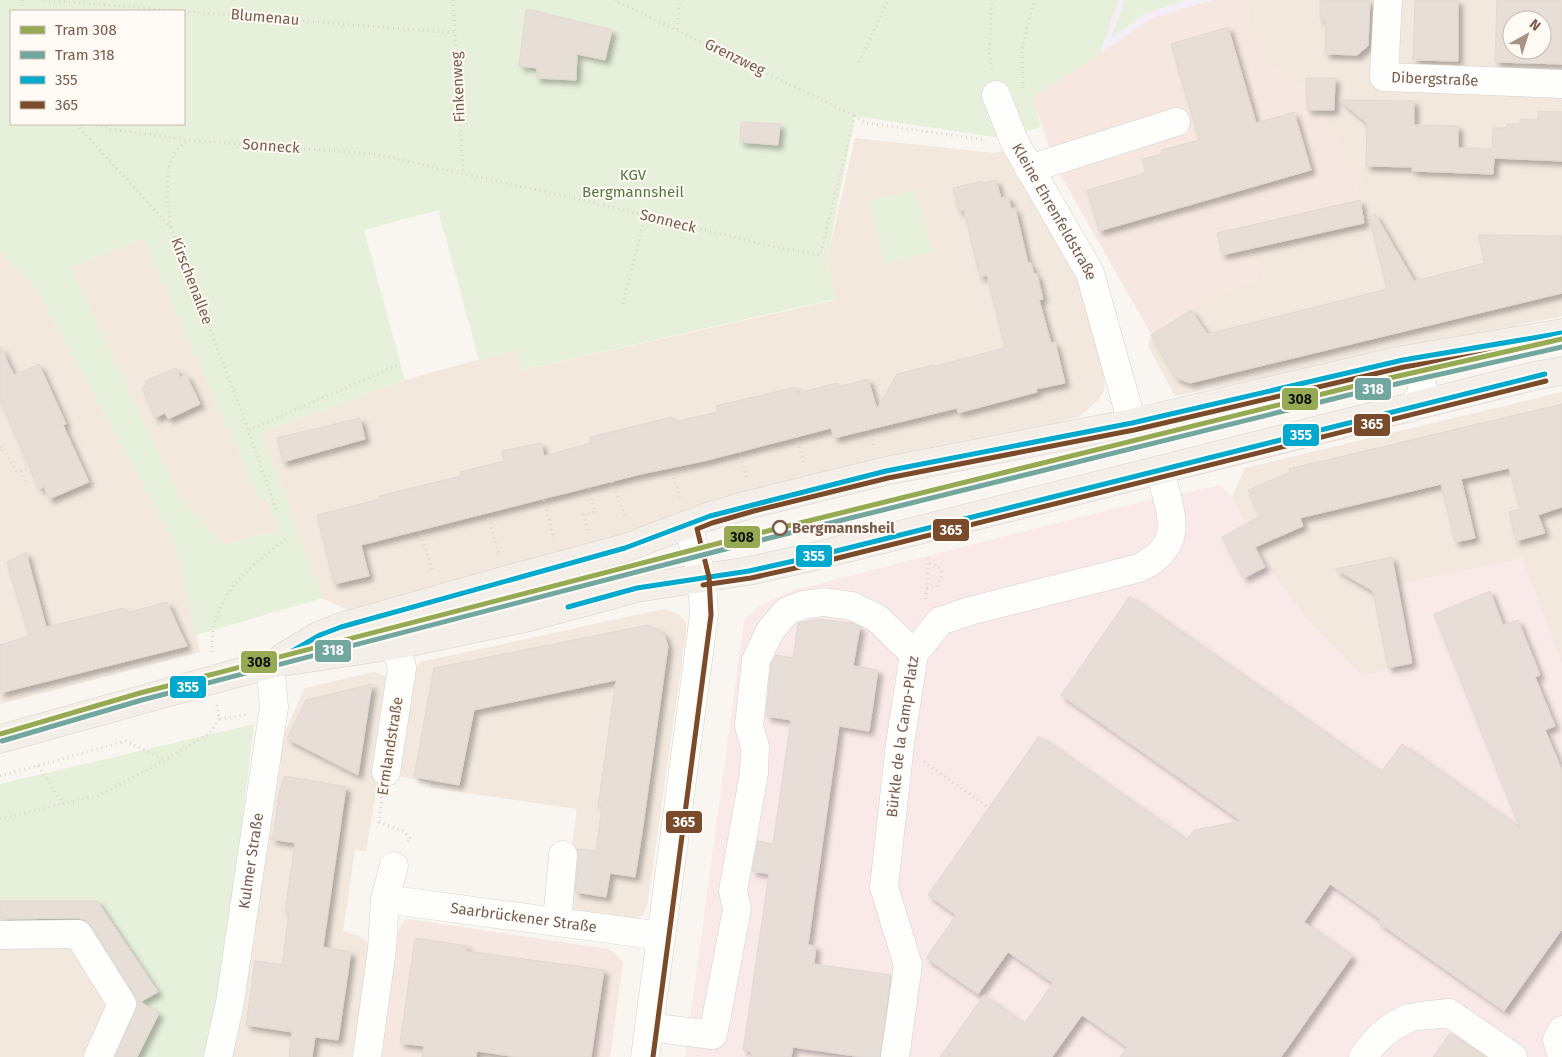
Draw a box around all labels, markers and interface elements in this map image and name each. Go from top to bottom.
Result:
street label: Blumenau [230,5,300,29]
legend [10,10,185,125]
north arrow [1502,10,1552,60]
text: N [1526,16,1544,35]
text: Tram 308 [55,21,117,39]
street label: Grenzweg [702,35,768,79]
text: Tram 318 [55,46,114,64]
street label: Finkenweg [447,51,469,123]
street label: Dibergstraße [1391,68,1479,90]
text: 355 [55,71,77,89]
text: 365 [55,96,78,114]
street label: Sonneck [242,135,301,157]
street label: Kleine Ehrenfeldstraße [1008,140,1101,282]
park label: KGV Bergmannsheil [582,166,685,201]
street label: Sonneck [638,205,698,237]
street label: Kirschenallee [167,235,217,327]
line badge: 318 [1354,377,1392,401]
text: 318 [1361,381,1384,398]
line badge: 308 [1281,387,1319,411]
text: 308 [1287,391,1312,408]
line badge: 365 [1353,413,1391,437]
text: 365 [1360,416,1384,433]
line badge: 355 [1282,423,1320,447]
text: 355 [1289,427,1313,444]
line badge: 365 [932,518,970,542]
place label: Bergmannsheil [792,519,895,537]
marker: Bergmannsheil [772,520,788,536]
text: 365 [939,522,963,539]
line badge: 308 [723,525,761,549]
text: 308 [729,529,754,546]
line badge: 355 [795,544,833,568]
text: 355 [802,548,826,565]
line badge: 318 [314,639,352,663]
text: 318 [321,642,344,659]
line badge: 308 [240,650,278,674]
text: 308 [246,654,271,671]
street label: Bürkle de la Camp-Platz [883,654,923,818]
line badge: 355 [169,675,207,699]
text: 355 [176,679,200,696]
street label: Ermlandstraße [373,695,407,797]
line badge: 365 [665,810,703,834]
street label: Kulmer Straße [235,812,267,910]
text: 365 [672,814,696,831]
street label: Saarbrückener Straße [449,899,598,936]

